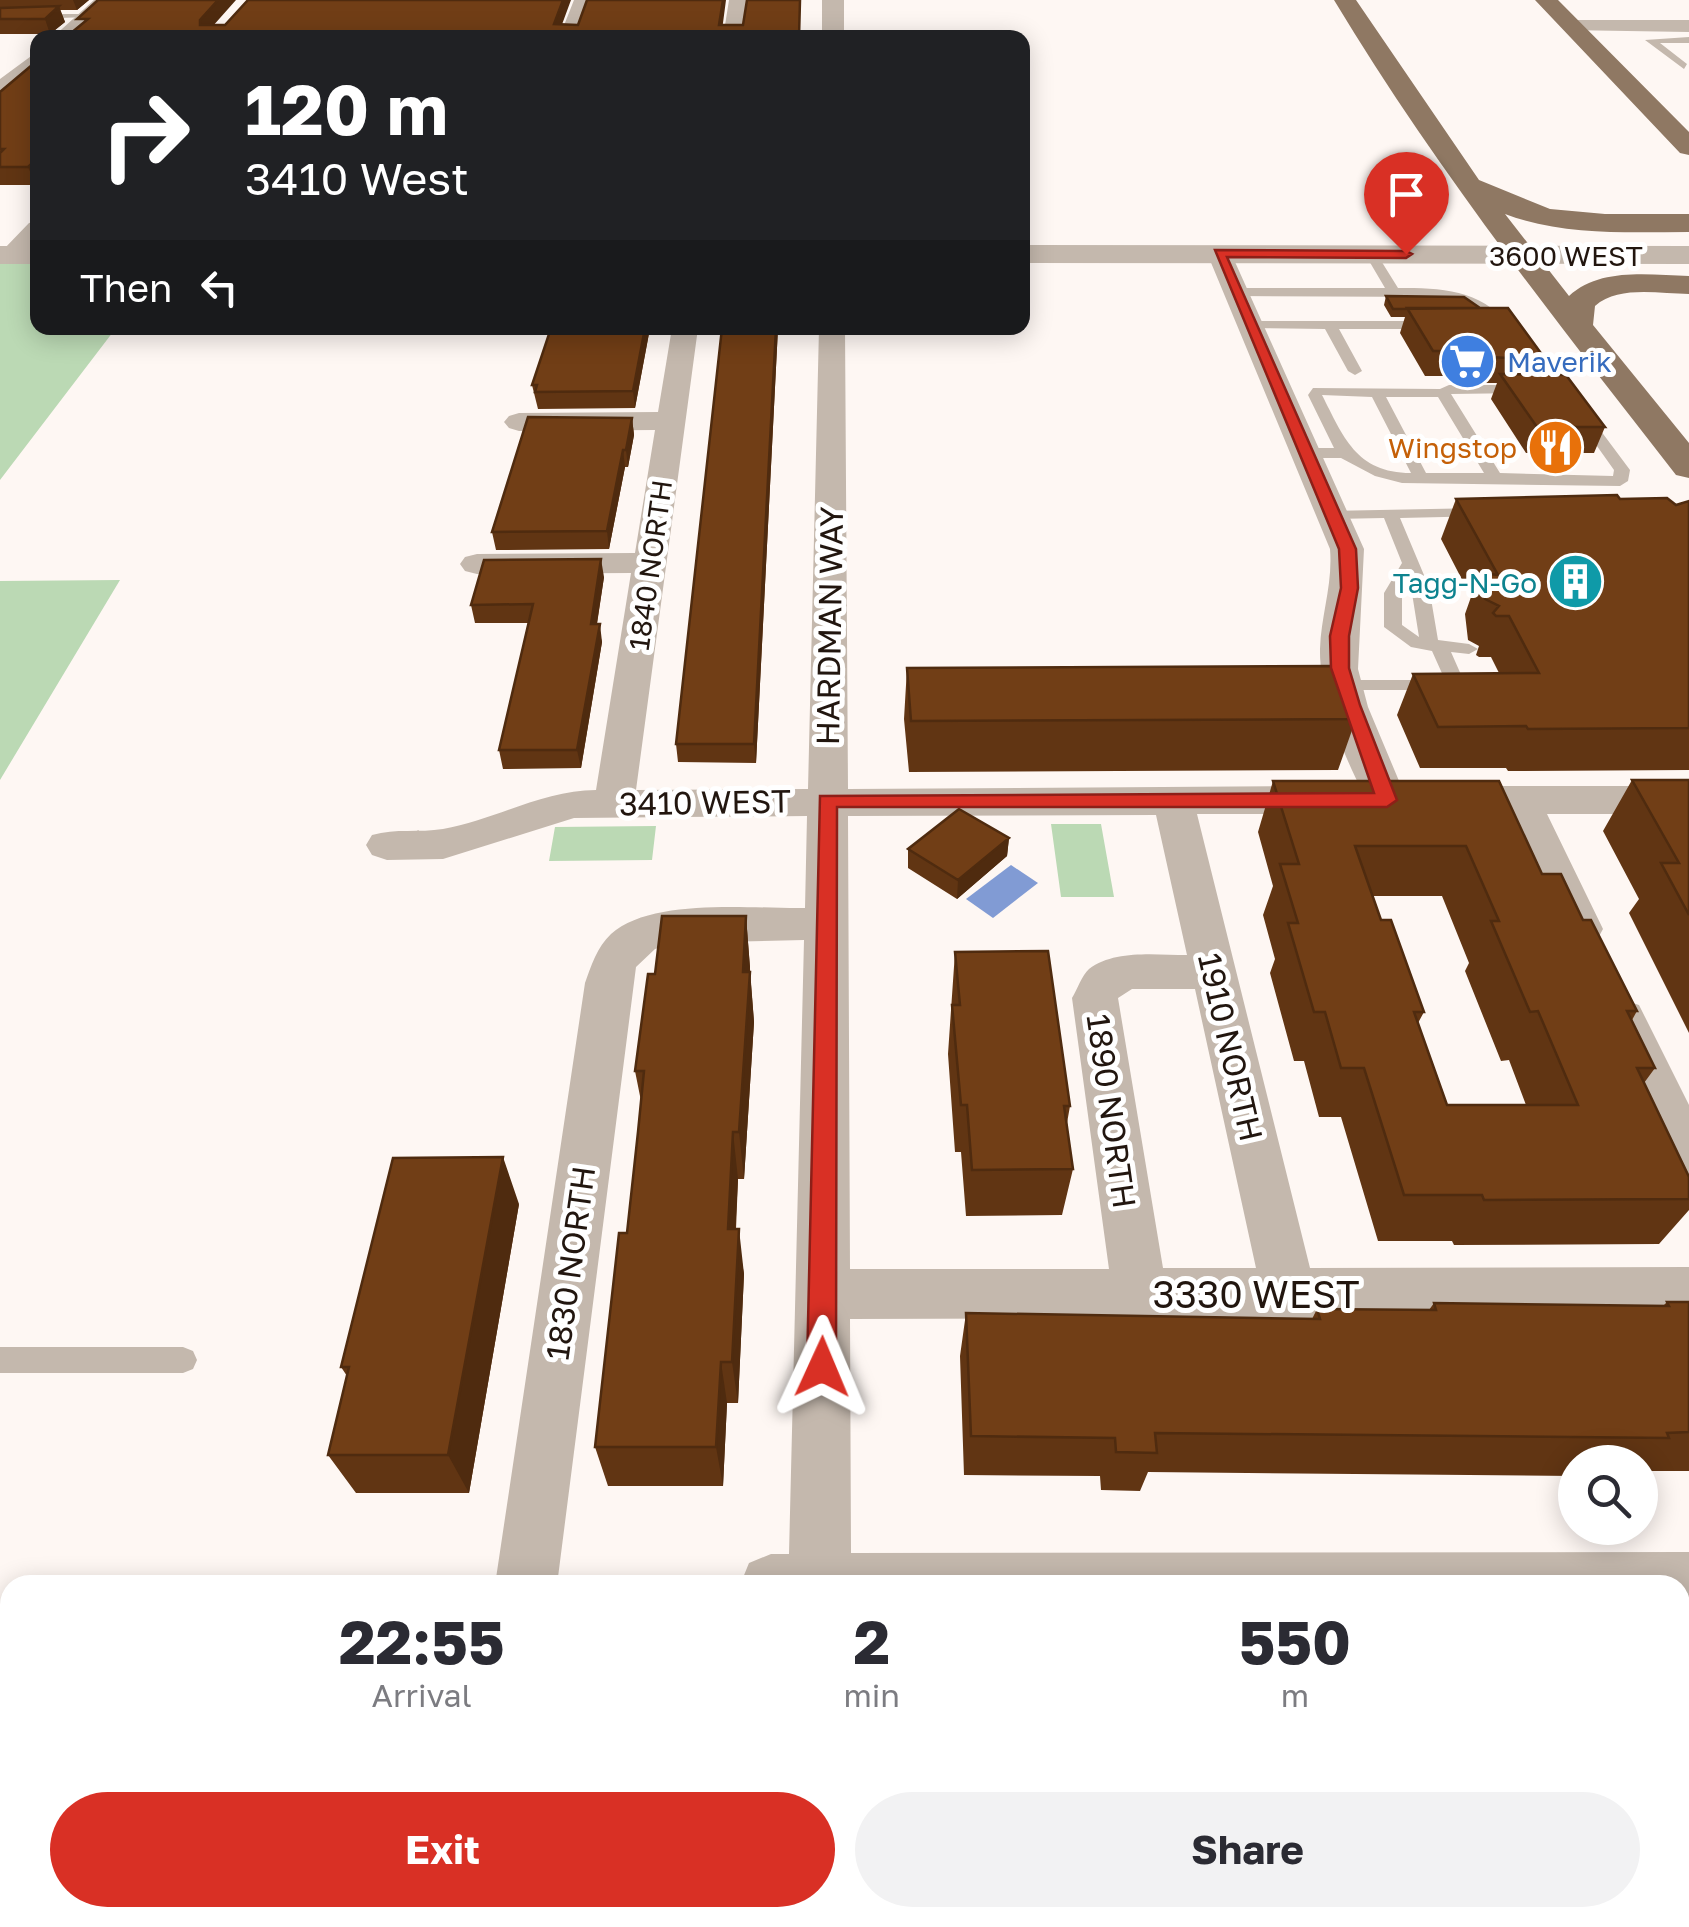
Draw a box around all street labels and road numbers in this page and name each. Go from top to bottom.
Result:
street label: 3600 WEST [1489,239,1643,272]
street label: 1840 NORTH [622,478,678,652]
street label: HARDMAN WAY [808,506,850,746]
street label: 3410 WEST [619,782,791,822]
street label: 1910 NORTH [1191,949,1271,1145]
street label: 1890 NORTH [1080,1011,1144,1211]
street label: 1830 NORTH [538,1164,602,1362]
street label: 3330 WEST [1153,1271,1359,1316]

